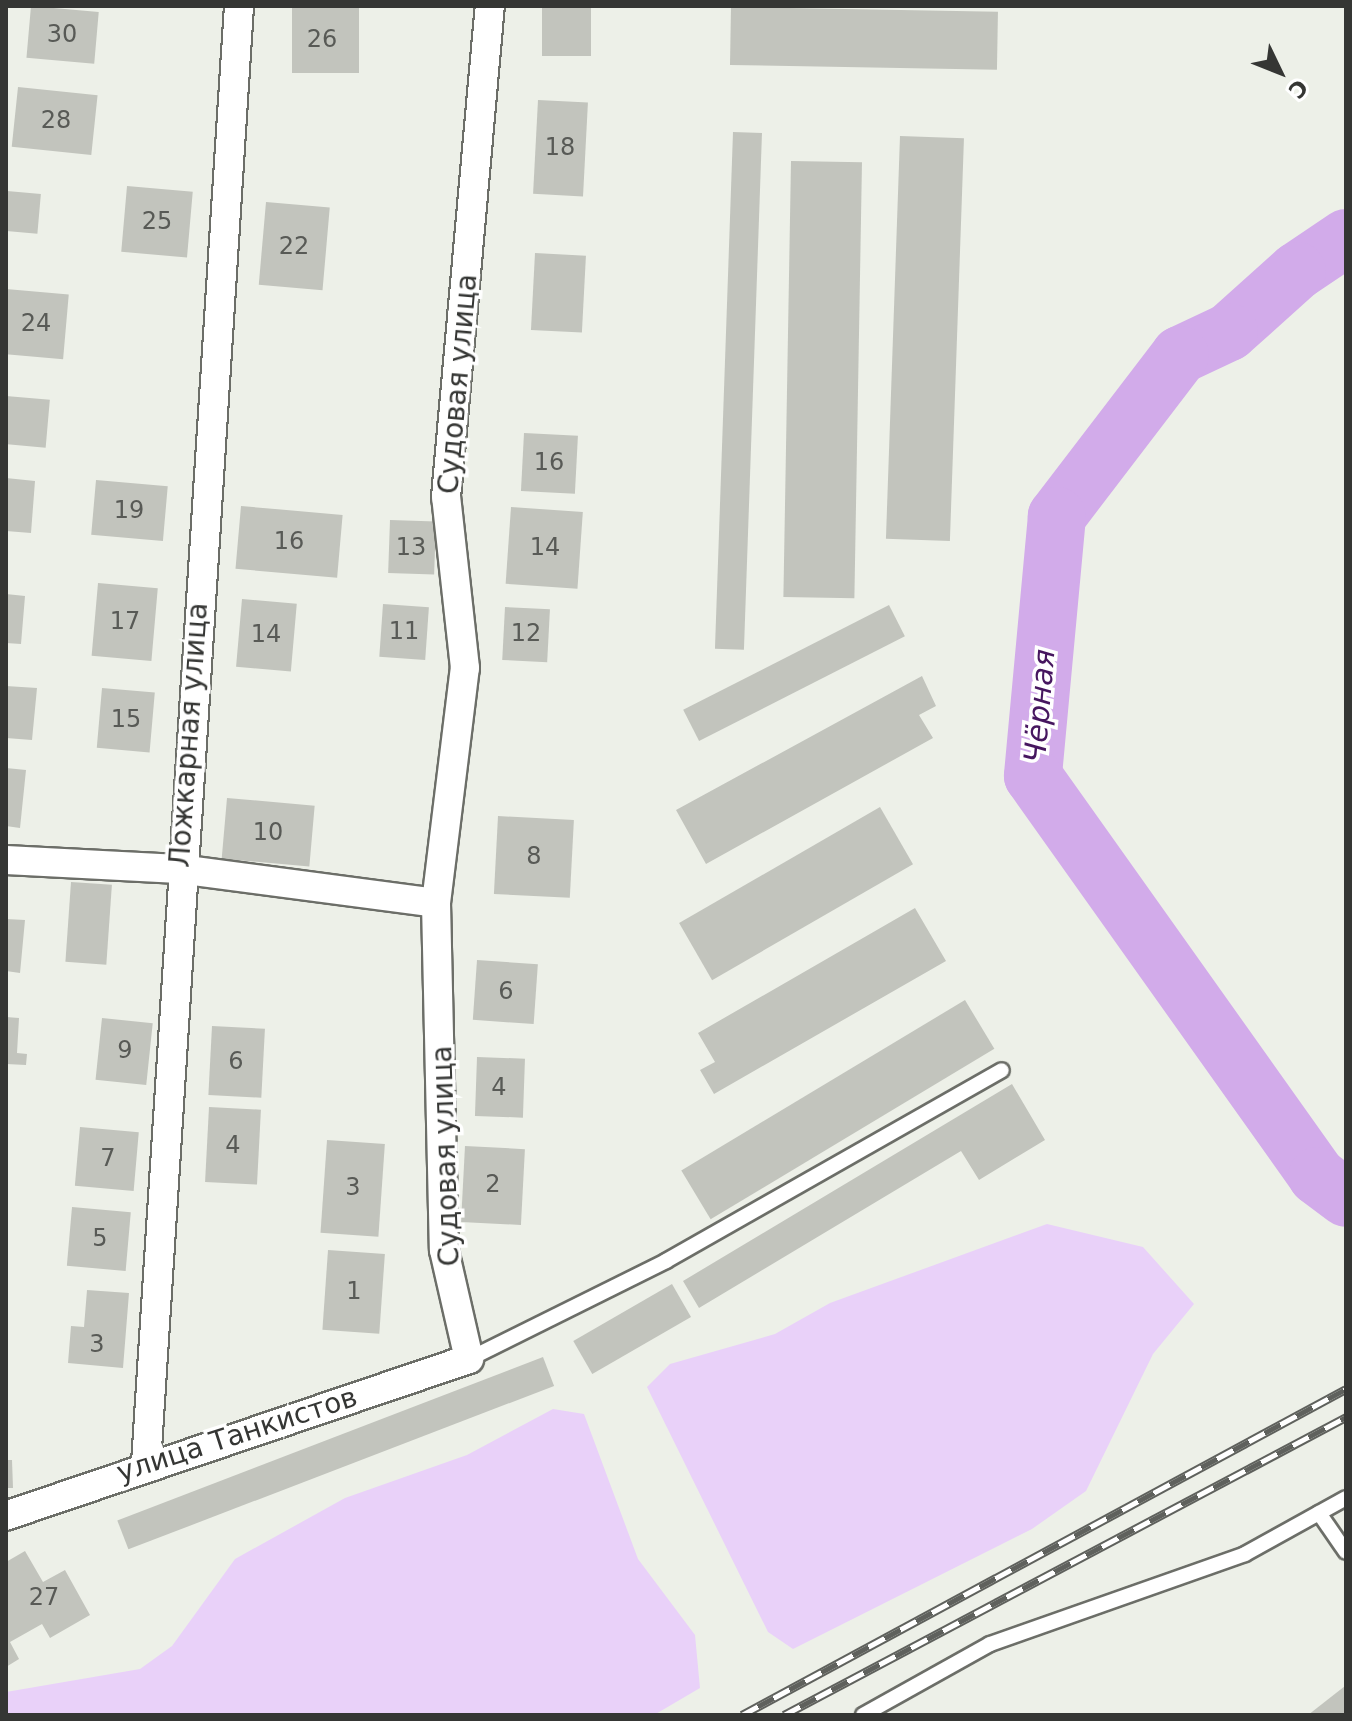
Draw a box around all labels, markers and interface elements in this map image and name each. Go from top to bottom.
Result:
house number: 30 [47,21,77,49]
house number: 26 [307,26,337,54]
north arrow [1240,32,1320,112]
text: С [1283,74,1313,103]
house number: 28 [41,107,71,135]
house number: 18 [545,134,575,162]
house number: 25 [142,208,172,236]
house number: 22 [279,233,309,261]
street label: Судовая улица [432,273,484,495]
house number: 24 [21,310,51,338]
house number: 16 [534,449,564,477]
house number: 19 [114,497,144,525]
house number: 16 [274,528,304,556]
house number: 13 [396,534,426,562]
house number: 14 [530,534,560,562]
street label: Ложкарная улица [163,601,215,869]
house number: 17 [110,608,140,636]
house number: 11 [389,618,419,646]
house number: 12 [511,620,541,648]
house number: 14 [251,621,281,649]
water label: Чёрная [1017,648,1063,764]
house number: 15 [111,706,141,734]
house number: 10 [253,819,283,847]
house number: 8 [526,843,542,871]
house number: 6 [498,978,514,1006]
house number: 9 [117,1037,133,1065]
street label: Судовая улица [425,1045,467,1267]
house number: 6 [228,1048,244,1076]
house number: 4 [491,1074,507,1102]
house number: 4 [225,1132,241,1160]
house number: 7 [100,1145,116,1173]
house number: 2 [485,1171,501,1199]
house number: 3 [345,1174,361,1202]
house number: 5 [92,1225,108,1253]
house number: 1 [346,1278,362,1306]
house number: 3 [89,1331,105,1359]
street label: улица Танкистов [113,1380,361,1490]
house number: 27 [29,1584,59,1612]

